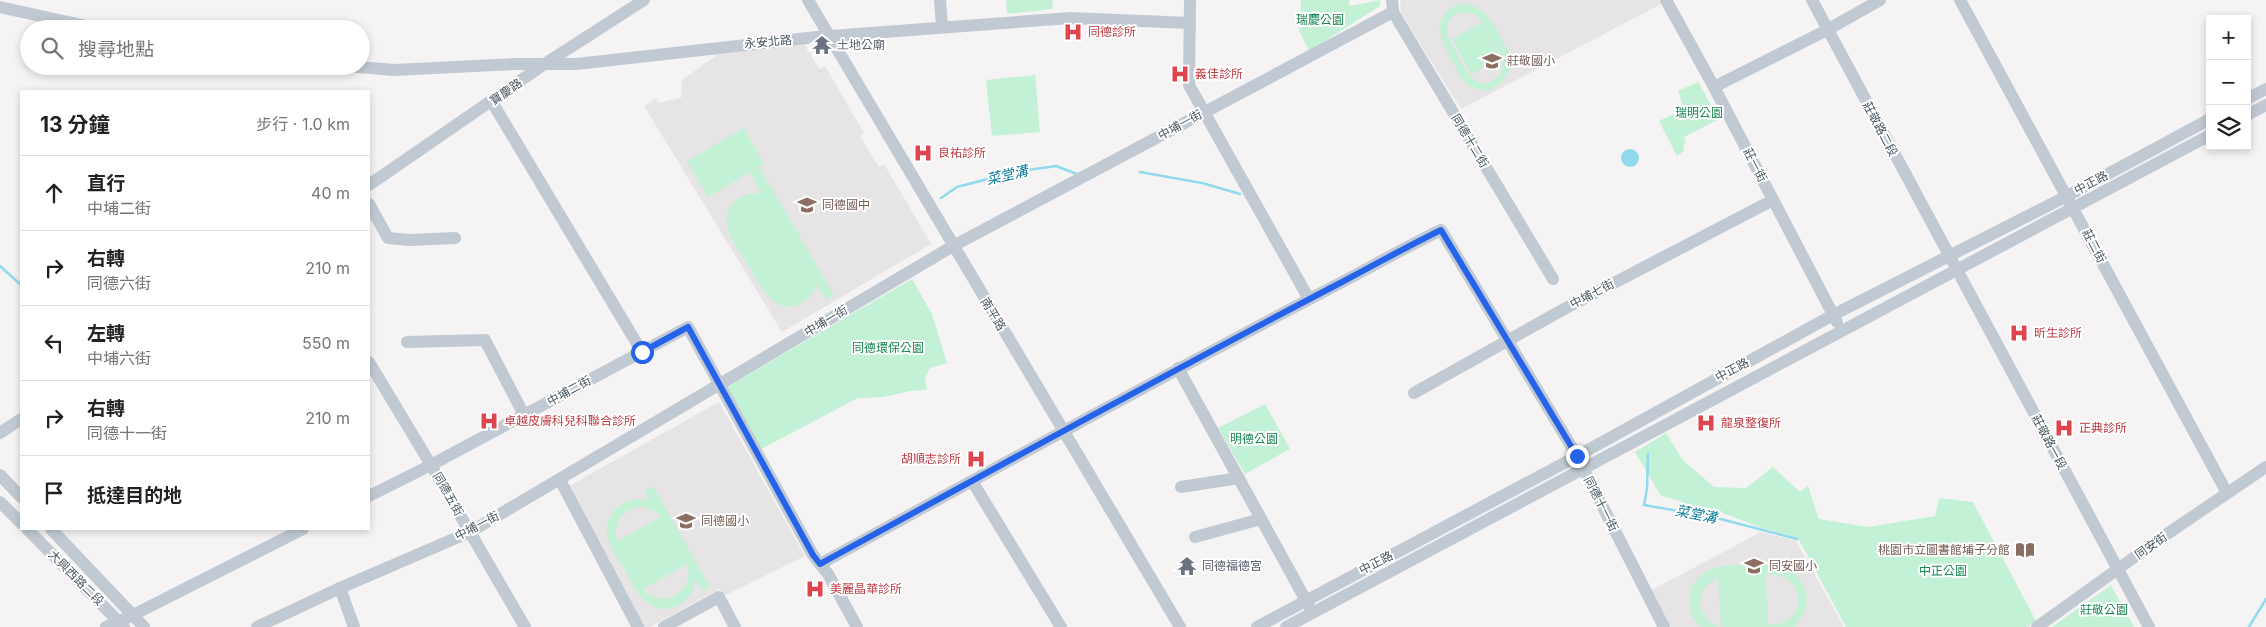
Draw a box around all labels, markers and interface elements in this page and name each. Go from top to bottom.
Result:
park label: 瑞慶公園 [1296,12,1344,27]
map controls [2206,15,2251,150]
button: + [2206,15,2251,60]
search box [20,20,370,75]
hospital icon: 同德診所 [1062,21,1084,43]
place label: 同德診所 [1088,24,1136,39]
street label: 永安北路 [743,32,793,51]
icon: search [38,34,66,62]
temple icon: 土地公廟 [811,34,833,56]
place label: 土地公廟 [837,37,885,52]
text: 搜尋地點 [78,38,154,61]
school or university icon: 莊敬國小 [1481,50,1503,72]
place label: 莊敬國小 [1507,53,1555,68]
button: − [2206,60,2251,105]
hospital icon: 義佳診所 [1169,63,1191,85]
place label: 義佳診所 [1195,66,1243,81]
street label: 寶慶路 [487,75,525,108]
street label: 莊敬路二段 [1860,99,1901,159]
park label: 瑞明公園 [1675,105,1723,120]
button: layers [2206,105,2251,150]
street label: 中埔一街 [1155,106,1204,143]
street label: 同德十二街 [1449,111,1492,170]
text: 13 分鐘 [40,112,110,137]
text: 步行 · 1.0 km [256,114,350,134]
hospital icon: 良祐診所 [912,142,934,164]
place label: 良祐診所 [938,145,986,160]
street label: 莊一街 [1741,145,1770,184]
water label: 菜堂溝 [985,161,1031,188]
street label: 中正路 [2071,167,2110,198]
text: 直行 [87,172,125,195]
icon: ahead [40,179,68,207]
text: 40 m [311,183,350,203]
school or university icon: 同德國中 [796,194,818,216]
place label: 同德國中 [822,197,870,212]
text: 中埔二街 [87,198,151,218]
street label: 莊二街 [2079,226,2110,265]
text: 右轉 [87,247,125,270]
icon: right [40,254,68,282]
text: 210 m [305,258,350,278]
text: 同德六街 [87,273,151,293]
street label: 中埔七街 [1567,276,1616,311]
street label: 南平路 [978,294,1009,333]
street label: 中埔一街 [801,302,850,339]
text: 左轉 [87,322,125,345]
hospital icon: 昕生診所 [2008,322,2030,344]
place label: 昕生診所 [2034,325,2082,340]
icon: left [40,329,68,357]
text: 550 m [302,333,350,353]
park label: 同德環保公園 [852,340,924,355]
route start [631,341,654,364]
text: 中埔六街 [87,348,151,368]
street label: 中正路 [1712,354,1751,385]
street label: 中埔二街 [544,372,593,409]
text: 右轉 [87,397,125,420]
icon: right [40,404,68,432]
text: 210 m [305,408,350,428]
hospital icon: 卓越皮膚科兒科聯合診所 [478,410,500,432]
hospital icon: 龍泉整復所 [1695,412,1717,434]
street label: 莊敬路一段 [2029,412,2070,472]
place label: 卓越皮膚科兒科聯合診所 [504,413,636,428]
place label: 龍泉整復所 [1721,415,1781,430]
hospital icon: 正典診所 [2053,417,2075,439]
place label: 正典診所 [2079,420,2127,435]
text: 同德十一街 [87,423,167,443]
park label: 明德公園 [1230,431,1278,446]
route end [1566,445,1589,468]
hospital icon: 胡順志診所 [965,448,987,470]
place label: 胡順志診所 [901,451,961,466]
street label: 同德五街 [430,469,467,518]
street label: 同德十一街 [1581,474,1622,534]
icon: arrive [40,479,68,507]
text: 抵達目的地 [87,484,182,507]
water label: 菜堂溝 [1674,501,1720,526]
street label: 中埔一街 [452,508,501,543]
school or university icon: 同德國小 [675,510,697,532]
place label: 同德國小 [701,513,749,528]
street label: 同安街 [2132,529,2170,562]
library icon: 桃園市立圖書館埔子分館 [2014,539,2036,561]
place label: 桃園市立圖書館埔子分館 [1878,542,2010,557]
street label: 大興西路二段 [46,547,107,608]
street label: 中正路 [1356,548,1395,577]
temple icon: 同德福德宮 [1176,555,1198,577]
school or university icon: 同安國小 [1743,555,1765,577]
place label: 同德福德宮 [1202,558,1262,573]
place label: 同安國小 [1769,558,1817,573]
park label: 中正公園 [1919,563,1967,578]
hospital icon: 美麗晶華診所 [804,578,826,600]
place label: 美麗晶華診所 [830,581,902,596]
park label: 莊敬公園 [2080,602,2128,617]

